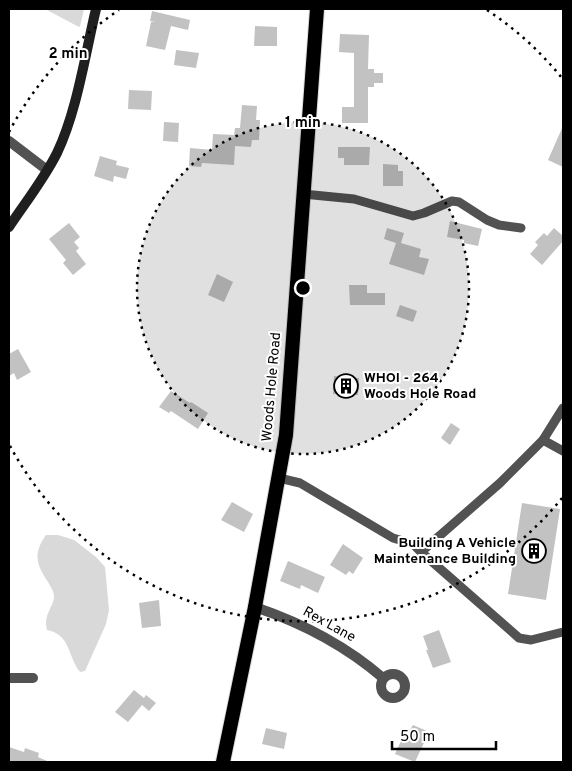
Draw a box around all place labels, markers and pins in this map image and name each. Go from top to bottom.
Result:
centre of rings [294,279,312,297]
place label: WHOI - 264 Woods Hole Road [364,370,476,403]
building icon: WHOI - 264 Woods Hole Road [333,373,359,399]
place label: Building A Vehicle Maintenance Building [374,535,516,568]
building icon: Building A Vehicle Maintenance Building [521,538,547,564]

